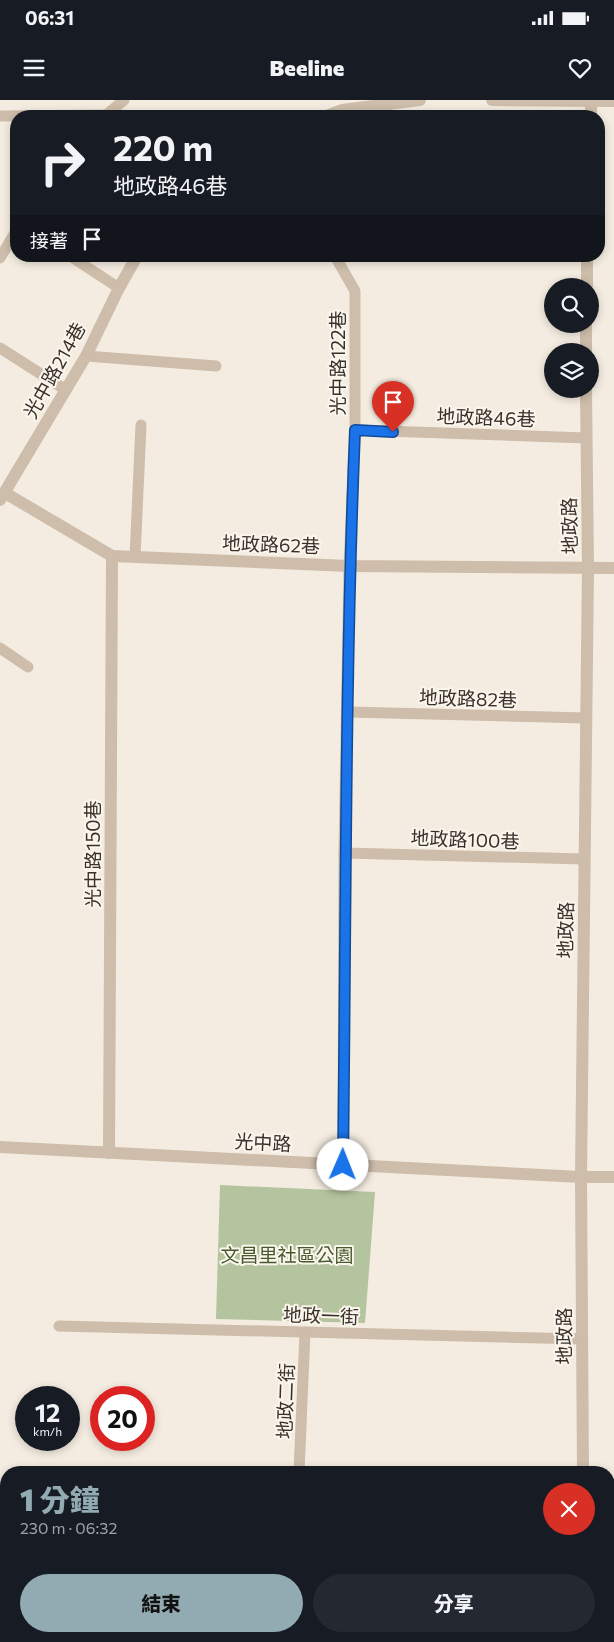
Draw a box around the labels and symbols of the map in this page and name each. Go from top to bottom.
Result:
street label: 光中路122巷 [326,310,349,416]
street label: 光中路214巷 [18,318,90,422]
pin [372,381,414,432]
street label: 地政路46巷 [436,404,536,430]
street label: 地政路 [557,497,581,555]
street label: 地政路62巷 [222,531,320,557]
street label: 地政路82巷 [419,685,517,711]
street label: 光中路150巷 [81,800,104,908]
street label: 地政路100巷 [410,826,520,852]
street label: 地政路 [553,901,577,959]
street label: 光中路 [234,1129,292,1155]
position arrow [316,1138,368,1190]
park label: 文昌里社區公園 [220,1243,354,1266]
street label: 地政一街 [283,1302,359,1328]
street label: 地政路 [552,1307,575,1365]
street label: 地政二街 [272,1363,298,1439]
speed limit sign: 20 [90,1386,155,1451]

